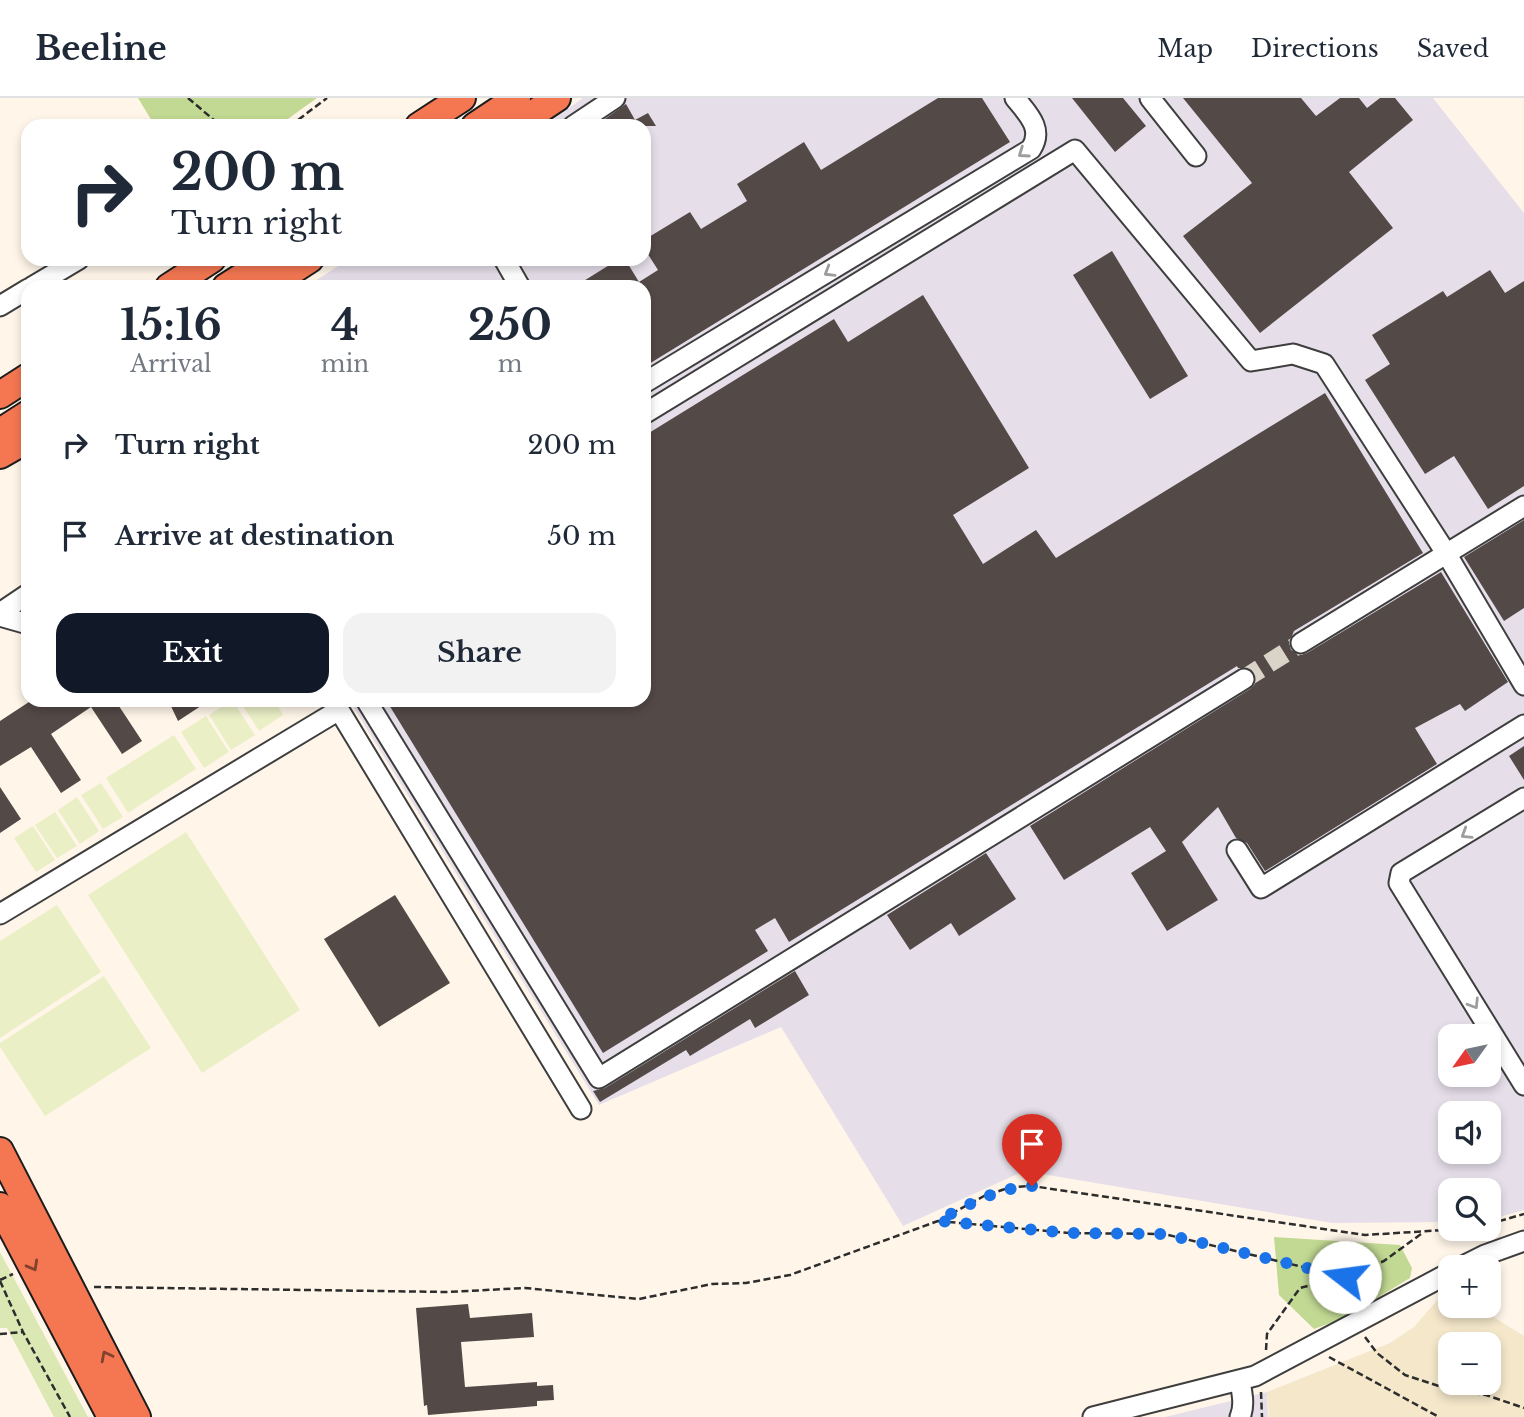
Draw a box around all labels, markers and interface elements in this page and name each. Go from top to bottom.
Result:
text: Beeline [35,28,167,69]
text: Map [1157,34,1213,63]
text: Directions [1251,34,1379,63]
text: Saved [1417,34,1489,63]
text: 200 m [171,142,344,203]
one-way arrow [1018,145,1031,157]
icon: right [56,147,147,238]
text: Turn right [171,203,342,243]
one-way arrow [823,263,836,276]
text: 15:16 [120,299,222,351]
text: 4 [331,299,359,351]
text: 250 [468,299,552,351]
text: Arrival [130,350,212,378]
text: min [321,350,369,378]
text: m [498,350,522,378]
icon: right [56,426,94,464]
text: Turn right [115,429,260,461]
text: 200 m [527,429,616,461]
icon: arrive [56,517,94,555]
text: Arrive at destination [115,520,395,552]
text: 50 m [547,520,616,552]
button: Exit [56,613,329,693]
button: Share [343,613,616,693]
one-way arrow [1460,826,1473,839]
one-way arrow [1465,996,1478,1009]
north arrow [1438,1024,1502,1087]
map controls [1438,1024,1501,1395]
button: sound [1438,1101,1501,1164]
pin [1002,1114,1062,1186]
icon: arrive [1013,1125,1051,1163]
button: search [1438,1178,1501,1241]
position arrow [1308,1240,1382,1314]
button: + [1438,1255,1501,1318]
one-way arrow [25,1259,38,1271]
button: − [1438,1332,1501,1395]
one-way arrow [101,1351,115,1363]

